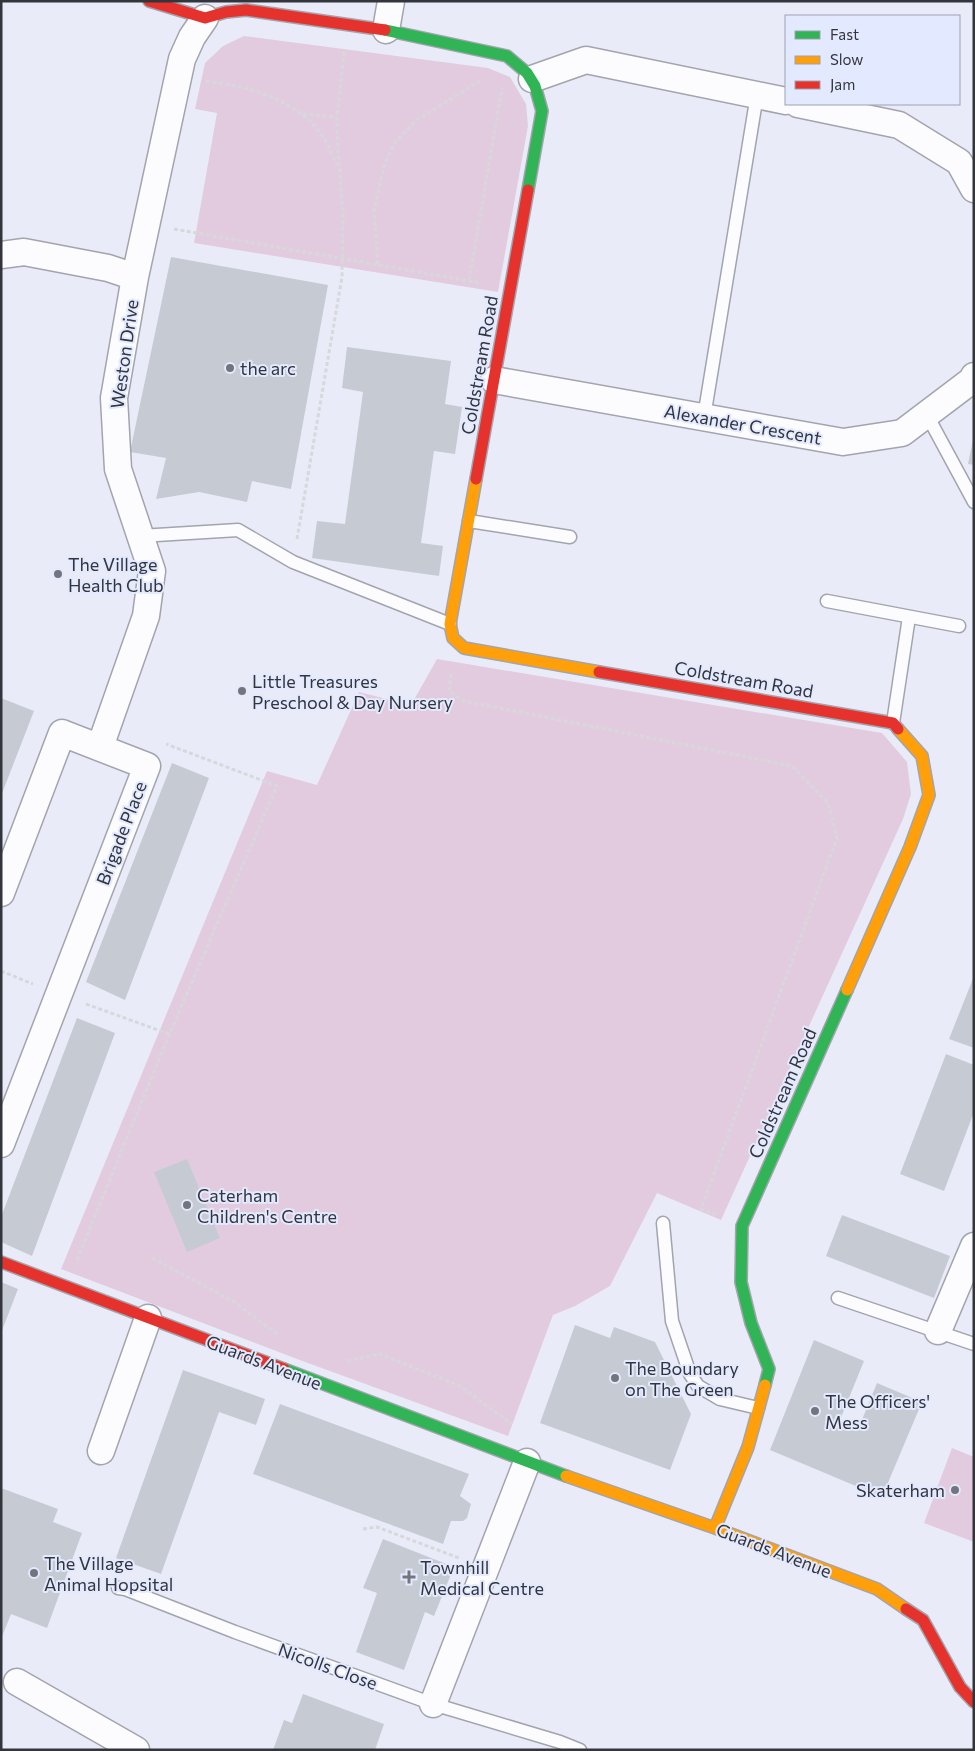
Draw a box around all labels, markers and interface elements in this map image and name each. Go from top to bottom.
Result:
legend [785,15,960,105]
text: Fast [830,25,859,43]
text: Slow [830,50,863,68]
text: Jam [830,75,855,93]
street label: Coldstream Road [456,294,502,436]
street label: Weston Drive [105,298,143,410]
place label: the arc [240,357,296,379]
marker: the arc [224,362,236,374]
street label: Alexander Crescent [663,399,823,449]
place label: The Village Health Club [68,553,164,596]
marker: The Village Health Club [52,568,64,580]
street label: Coldstream Road [673,656,815,702]
place label: Little Treasures Preschool & Day Nursery [252,670,453,713]
marker: Little Treasures Preschool & Day Nursery [236,685,248,697]
street label: Brigade Place [91,778,151,888]
street label: Coldstream Road [743,1024,821,1162]
place label: Caterham Children's Centre [197,1184,337,1227]
marker: Caterham Children's Centre [181,1199,193,1211]
street label: Guards Avenue [203,1330,325,1394]
place label: The Boundary on The Green [625,1357,739,1400]
marker: The Boundary on The Green [609,1372,621,1384]
place label: The Officers' Mess [825,1390,930,1433]
marker: The Officers' Mess [809,1405,821,1417]
place label: Skaterham [856,1479,945,1501]
marker: Skaterham [949,1484,961,1496]
street label: Guards Avenue [713,1518,835,1582]
place label: The Village Animal Hopsital [44,1552,173,1595]
place label: Townhill Medical Centre [420,1556,544,1599]
marker: The Village Animal Hopsital [28,1567,40,1579]
marker: Townhill Medical Centre [402,1570,416,1584]
street label: Nicolls Close [275,1638,381,1694]

